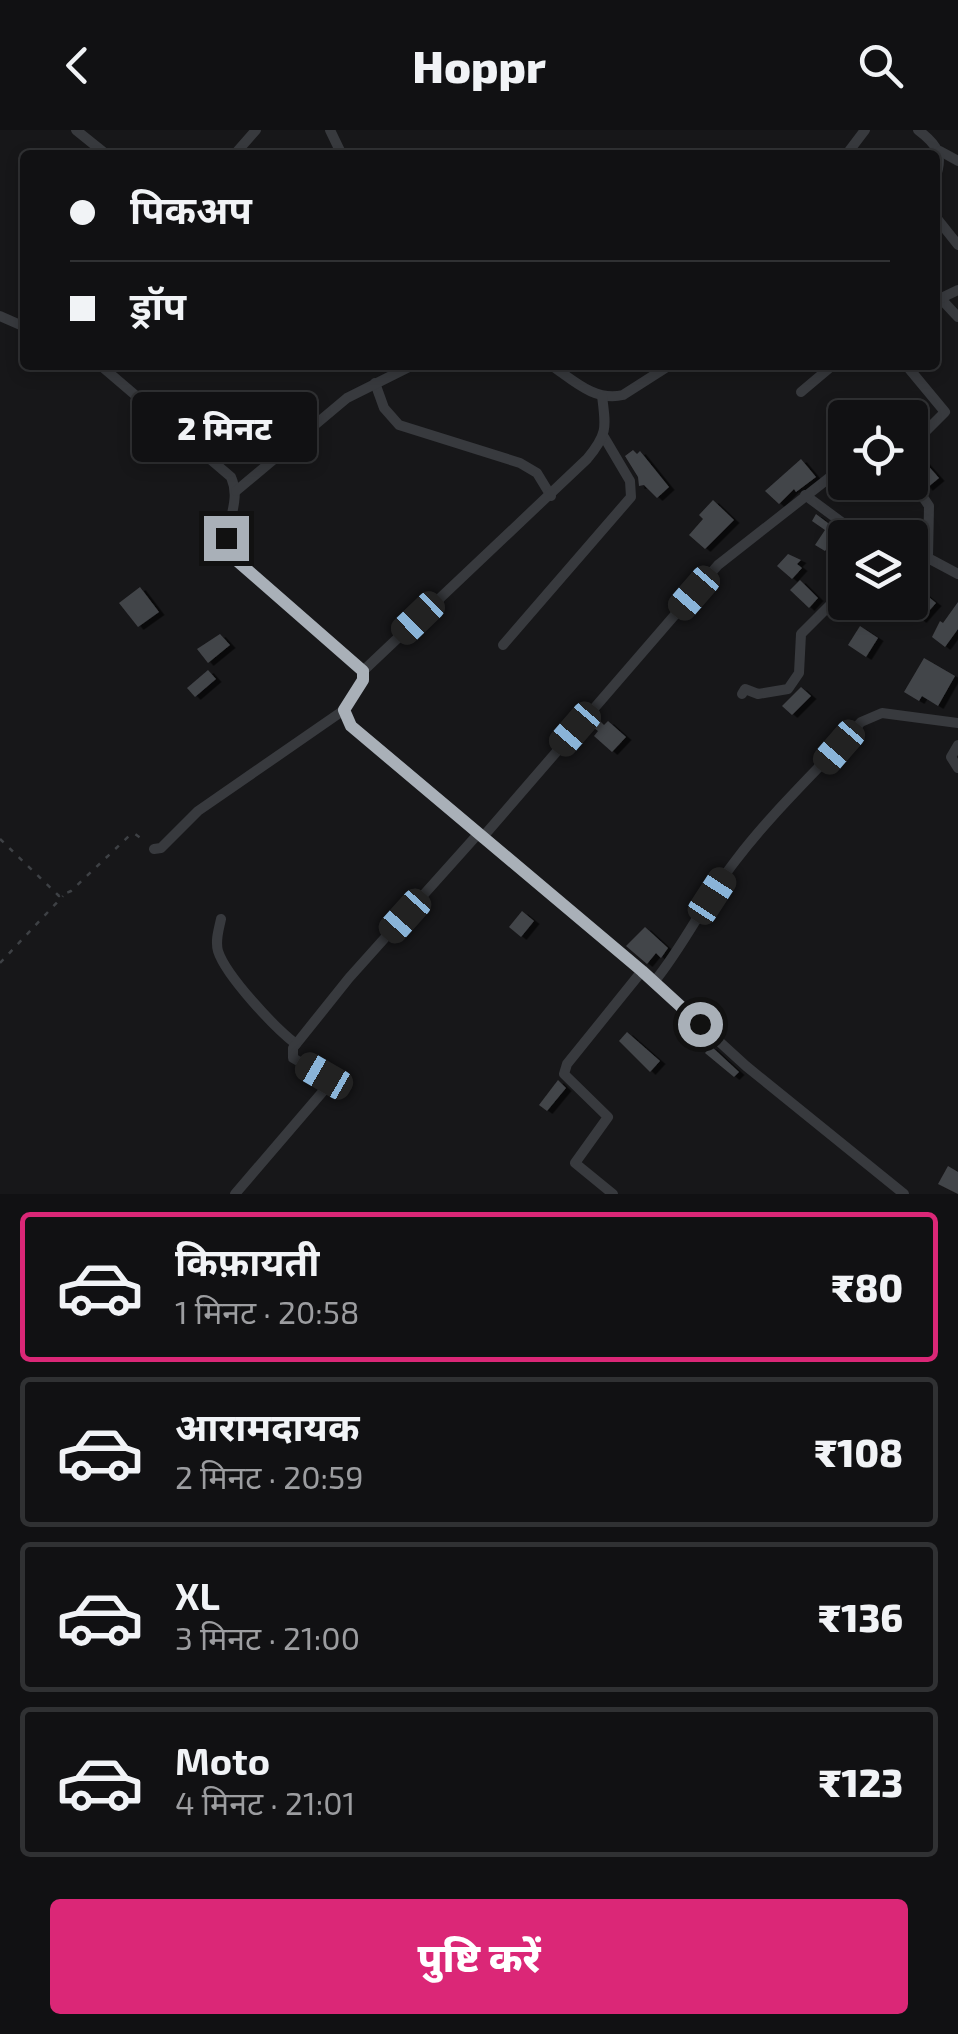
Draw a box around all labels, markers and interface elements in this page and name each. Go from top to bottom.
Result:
icon: back [50,38,105,93]
text: Hoppr [412,38,546,92]
icon: search [853,38,908,93]
text: पिकअप [130,186,252,232]
text: ड्रॉप [130,282,186,328]
callout: 2 मिनट [134,393,318,463]
map controls [828,400,928,620]
button: locate [828,400,928,500]
text: 2 मिनट [177,408,272,446]
route end [204,516,249,561]
button: layers [828,520,928,620]
car [663,561,725,625]
car [386,586,450,650]
car [544,697,606,761]
car [808,715,870,779]
car [683,863,741,929]
car [374,884,436,948]
route start [678,1002,723,1047]
car [291,1048,357,1104]
text: किफ़ायती [175,1238,319,1284]
icon: car [55,1242,145,1332]
text: ₹80 [832,1264,903,1310]
text: 1 मिनट · 20:58 [175,1292,359,1330]
text: आरामदायक [175,1403,359,1449]
icon: car [55,1407,145,1497]
text: ₹108 [814,1429,903,1475]
text: 2 मिनट · 20:59 [175,1457,364,1495]
icon: car [55,1572,145,1662]
text: XL [175,1572,220,1618]
text: ₹136 [818,1594,903,1640]
text: 3 मिनट · 21:00 [175,1618,360,1656]
icon: car [55,1737,145,1827]
text: Moto [175,1737,270,1783]
text: ₹123 [819,1759,903,1805]
text: 4 मिनट · 21:01 [175,1783,355,1821]
button: पुष्टि करें [50,1899,908,2014]

